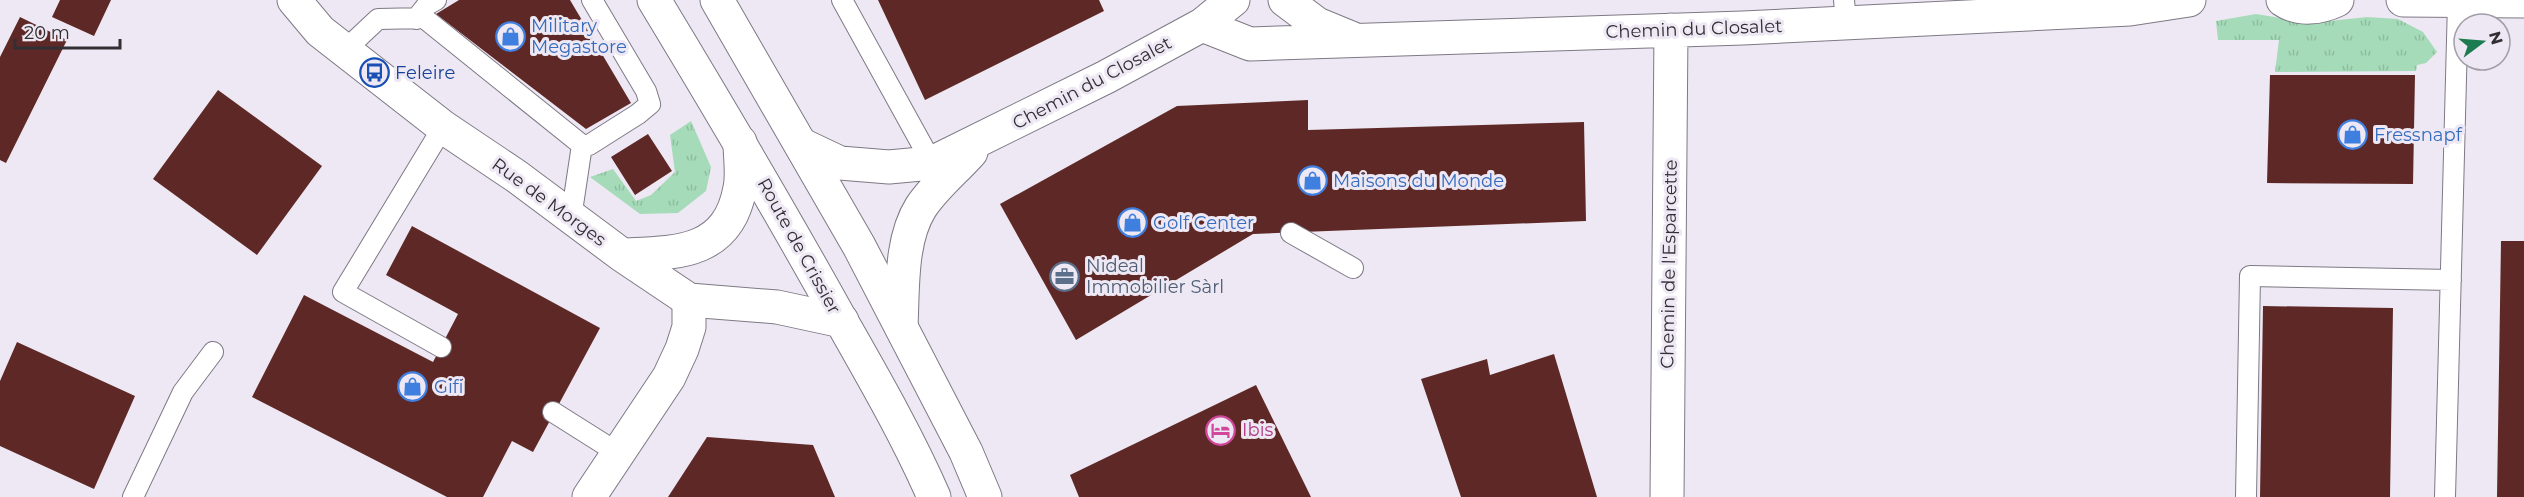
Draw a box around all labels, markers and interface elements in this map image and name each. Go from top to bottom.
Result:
scale bar [15,12,120,50]
north arrow [2452,12,2512,72]
place label: Military Megastore [531,15,627,58]
street label: Chemin du Closalet [1605,15,1783,43]
shop icon: Military Megastore [494,20,526,52]
text: 20 m [24,22,70,44]
text: N [2485,29,2507,47]
street label: Chemin du Closalet [1009,32,1175,134]
bus stop icon: Feleire [358,57,390,89]
place label: Feleire [395,62,455,84]
shop icon: Fressnapf [2337,119,2369,151]
place label: Fressnapf [2374,124,2463,146]
street label: Rue de Morges [488,153,611,251]
street label: Chemin de l'Esparcette [1656,159,1682,369]
shop icon: Maisons du Monde [1296,165,1328,197]
place label: Maisons du Monde [1333,170,1504,192]
street label: Route de Crissier [753,174,845,318]
shop icon: Golf Center [1116,207,1148,239]
place label: Golf Center [1153,212,1254,234]
place label: Nideal Immobilier Sàrl [1086,255,1224,298]
office icon: Nideal Immobilier Sàrl [1049,260,1081,292]
shop icon: Gifi [397,371,429,403]
place label: Gifi [434,376,464,398]
hotel icon: Ibis [1205,414,1237,446]
place label: Ibis [1242,419,1273,441]

